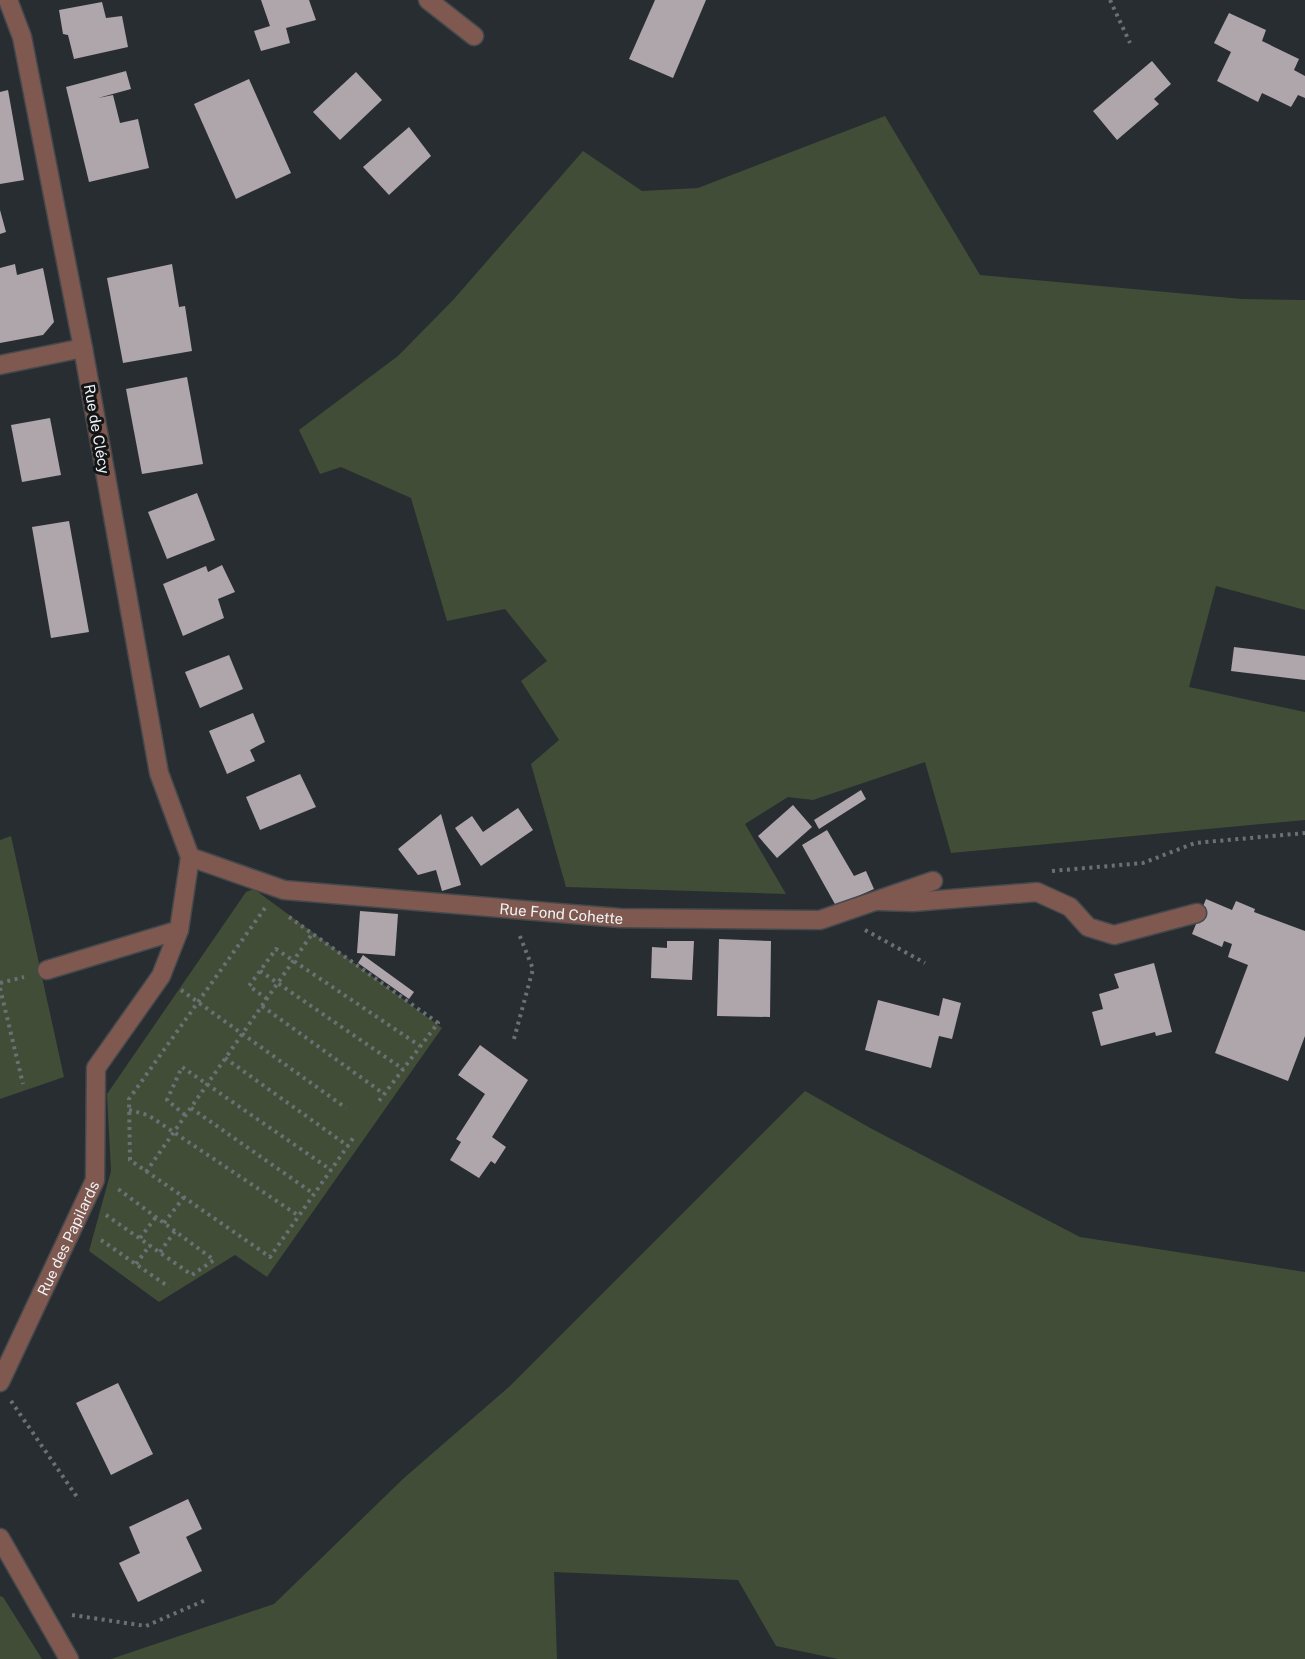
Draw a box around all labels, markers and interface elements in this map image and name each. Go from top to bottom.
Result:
street label: Rue de Clécy [81,383,113,475]
street label: Rue Fond Cohette [499,899,624,927]
street label: Rue des Papilards [33,1178,102,1298]

